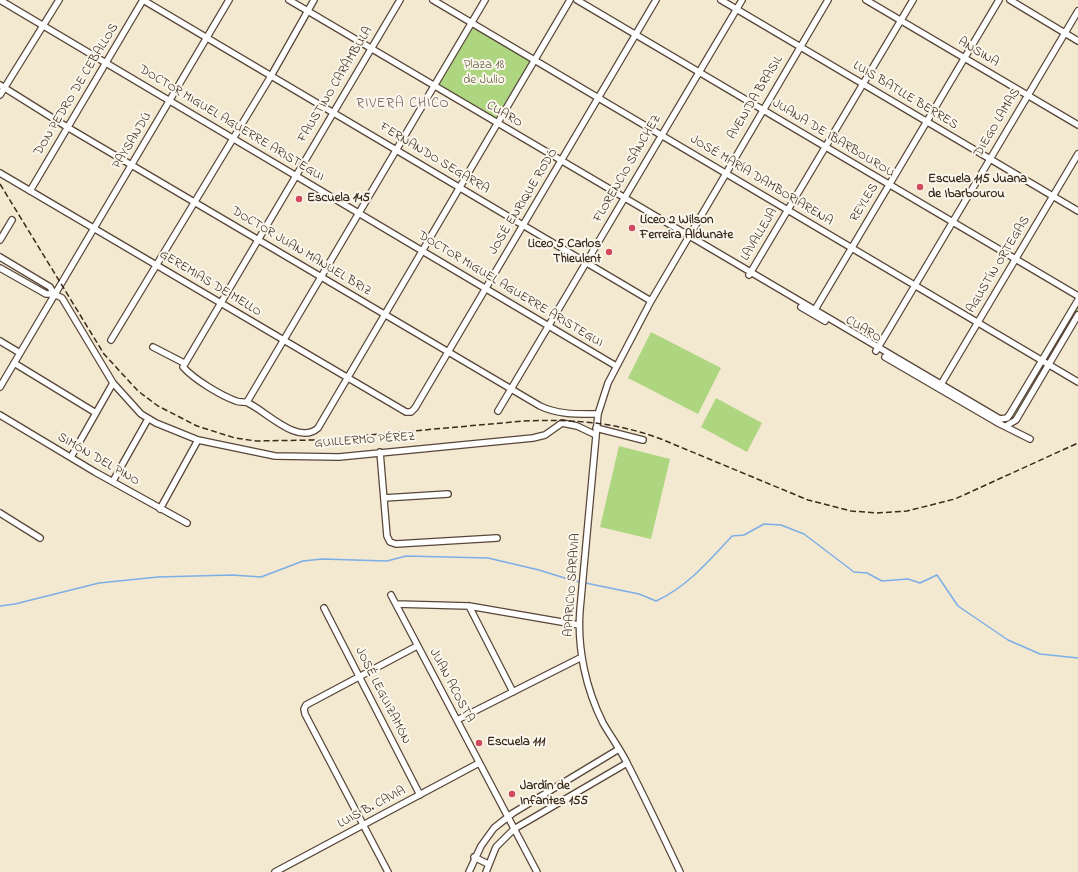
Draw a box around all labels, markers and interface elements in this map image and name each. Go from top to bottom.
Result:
street label: DON PEDRO DE CEBALLOS [31,21,123,159]
street label: FAUSTINO CARÁMBULA [295,24,377,146]
street label: ANSINA [955,35,1001,71]
street label: AVENIDA BRASIL [725,53,787,143]
park label: Plaza 18 de Julio [463,58,505,89]
street label: LUIS BATLLE BERRES [850,58,960,134]
street label: DOCTOR MIGUEL AGUERRE ARISTEGUI [136,62,326,186]
street label: DIEGO LAMAS [971,86,1025,160]
street label: JUANA DE IBARBOUROU [769,96,897,182]
district label: RIVERA CHICO [356,97,450,113]
street label: CUARO [483,98,525,132]
street label: PAYSANDÚ [110,110,156,172]
street label: FLORENCIO SÁNCHEZ [591,112,665,226]
street label: FERNANDO SEGARRA [376,120,492,198]
street label: JOSÉ MARÍA DAMBORIARENA [687,132,835,230]
street label: JOSÉ ENRIQUE RODÓ [486,146,562,258]
place label: Escuela 115 Juana de Ibarbourou [928,172,1027,203]
street label: REYLES [847,181,883,225]
marker: Escuela 115 Juana de Ibarbourou [915,182,925,192]
place label: Escuela 145 [307,191,370,207]
marker: Escuela 145 [294,194,304,204]
street label: DOCTOR JUAN MANUEL BRIZ [228,204,374,300]
street label: LAVALLEJA [738,206,782,264]
place label: Liceo 2 Wilson Ferreira Aldunate [640,213,733,244]
street label: AGUSTÍN ORTEGAS [964,214,1034,316]
marker: Liceo 2 Wilson Ferreira Aldunate [627,223,637,233]
street label: DOCTOR MIGUEL AGUERRE ARISTEGUI [415,228,605,352]
place label: Liceo 5 Carlos Thieulent [528,237,601,268]
street label: GEREMIAS DE MELLO [156,247,264,321]
marker: Liceo 5 Carlos Thieulent [604,247,614,257]
street label: CUARO [842,313,884,347]
street label: SIMÓN DEL PINO [54,430,142,490]
street label: GUILLERMO PÉREZ [314,430,416,452]
street label: APARICIO SARAVIA [562,533,584,637]
street label: JOSÉ LEGUIZAMÓN [351,645,413,747]
street label: JUAN ACOSTA [425,646,477,726]
place label: Escuela 111 [487,735,545,751]
marker: Escuela 111 [474,738,484,748]
place label: Jardín de Infantes 155 [520,779,588,810]
street label: LUIS B. CAVIA [335,784,409,832]
marker: Jardín de Infantes 155 [507,789,517,799]

